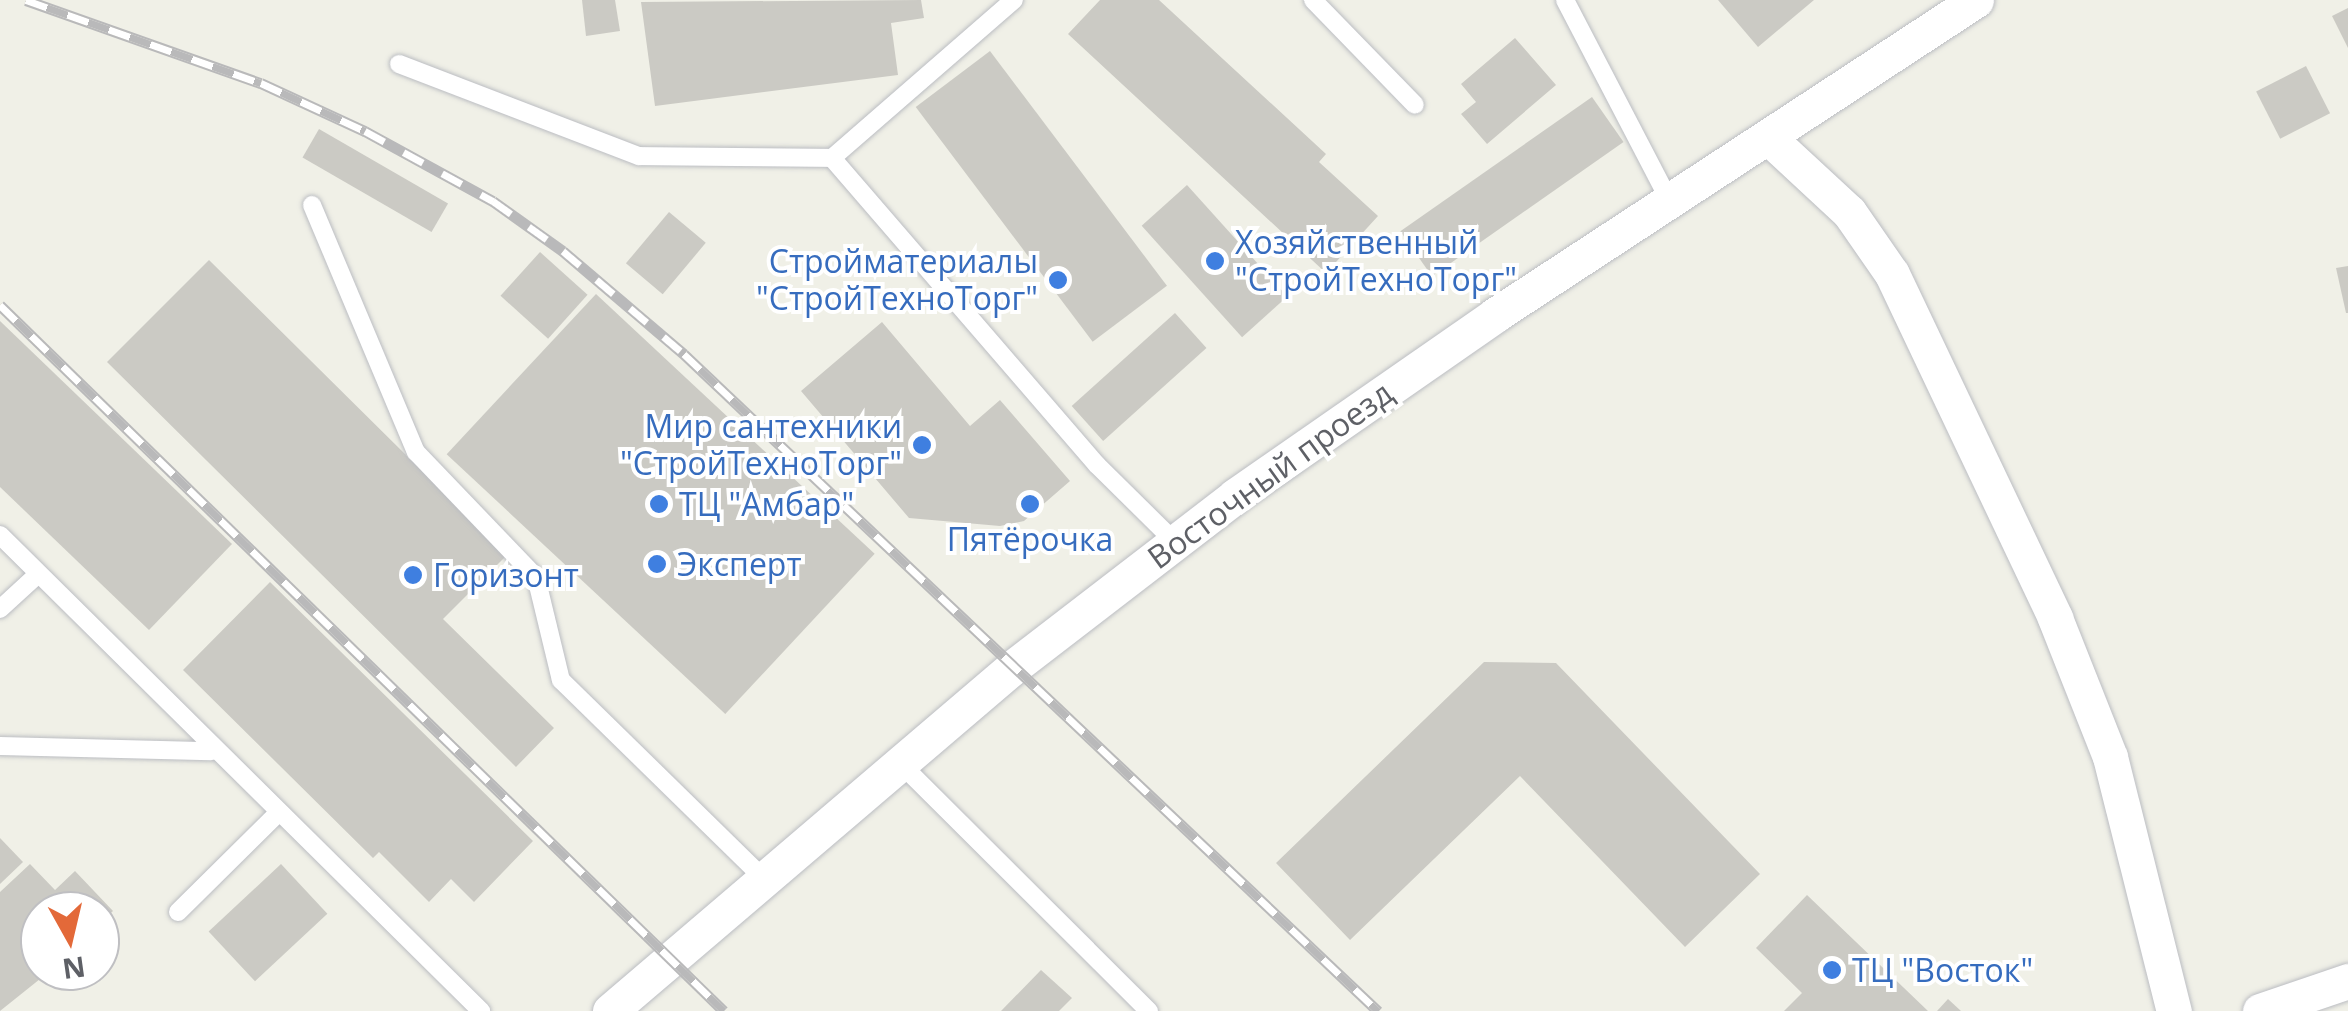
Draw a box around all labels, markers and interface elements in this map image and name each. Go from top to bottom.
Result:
place label: Хозяйственный "СтройТехноТорг" [1235,224,1517,299]
place label: Стройматериалы "СтройТехноТорг" [756,243,1038,318]
marker: Хозяйственный "СтройТехноТорг" [1204,250,1226,272]
marker: Стройматериалы "СтройТехноТорг" [1047,269,1069,291]
street label: Восточный проезд [1140,373,1400,577]
place label: Мир сантехники "СтройТехноТорг" [620,408,902,483]
marker: Мир сантехники "СтройТехноТорг" [911,434,933,456]
place label: ТЦ "Амбар" [679,485,854,523]
marker: ТЦ "Амбар" [648,493,670,515]
marker: Пятёрочка [1019,493,1041,515]
place label: Пятёрочка [947,520,1113,558]
place label: Эксперт [677,545,801,583]
marker: Эксперт [646,553,668,575]
place label: Горизонт [433,556,579,594]
marker: Горизонт [402,564,424,586]
north arrow [20,891,120,991]
text: N [60,948,88,989]
place label: ТЦ "Восток" [1852,951,2033,989]
marker: ТЦ "Восток" [1821,959,1843,981]

